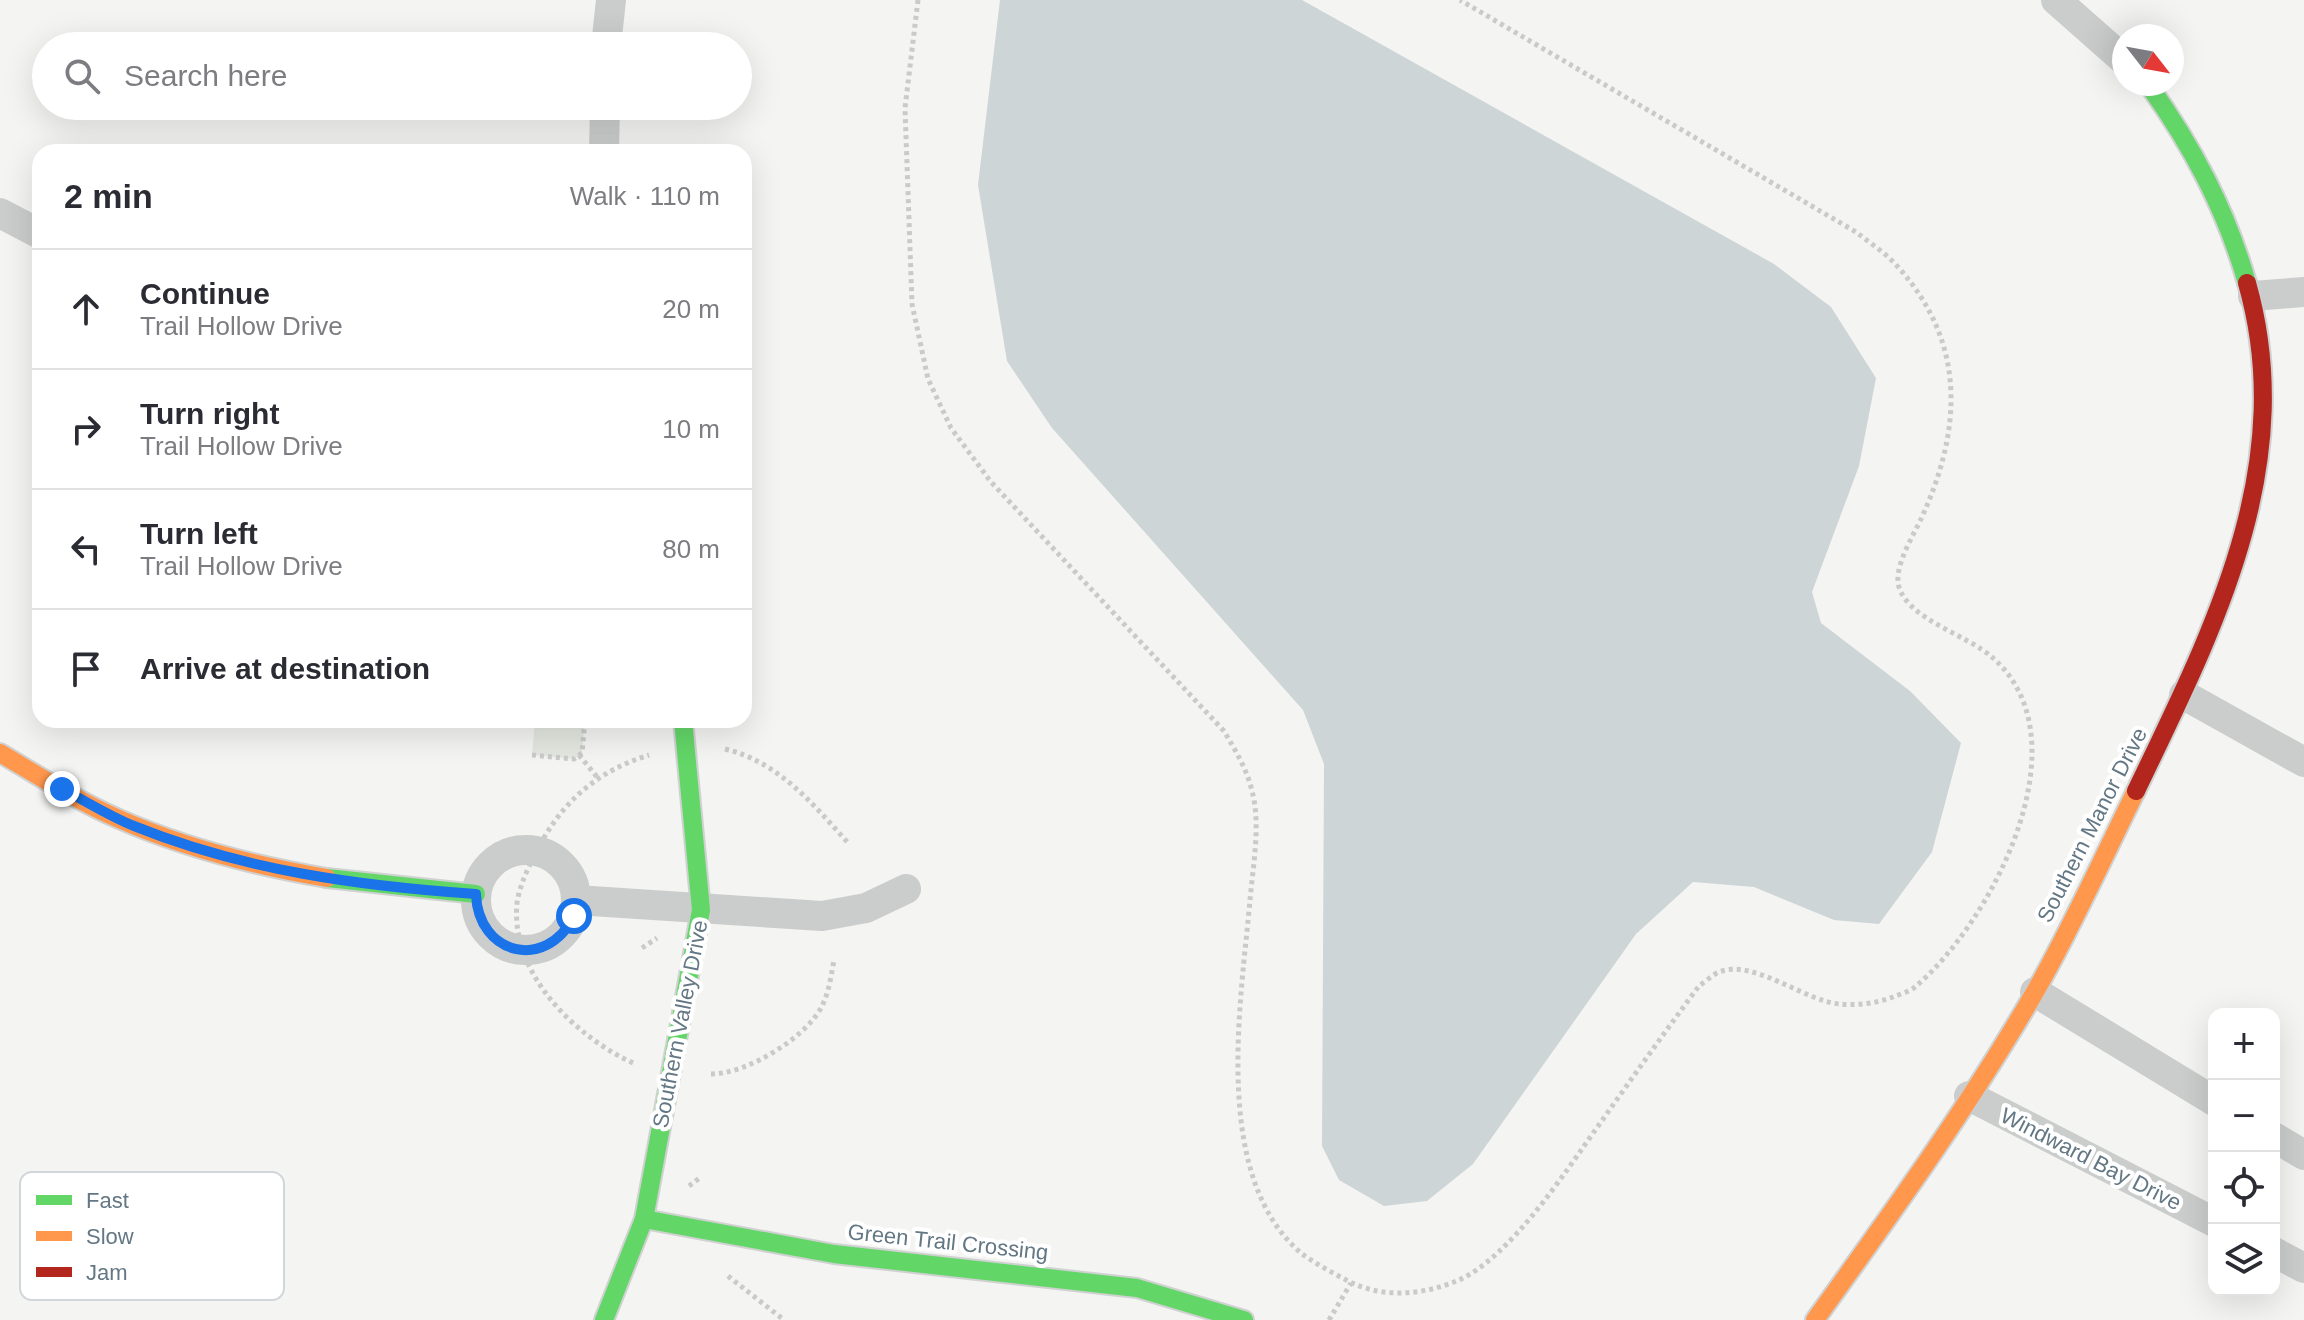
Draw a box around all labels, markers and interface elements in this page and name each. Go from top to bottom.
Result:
north arrow [2112,24,2184,96]
search box [32,32,752,120]
icon: search [60,54,104,98]
text: Search here [124,59,287,92]
text: 2 min [64,177,153,215]
text: Walk · 110 m [570,181,720,211]
text: Continue [140,277,270,310]
icon: ahead [64,287,108,331]
text: 20 m [662,294,720,324]
text: Trail Hollow Drive [140,311,343,341]
text: Turn right [140,397,279,430]
icon: right [64,407,108,451]
text: 10 m [662,414,720,444]
text: Trail Hollow Drive [140,431,343,461]
text: Turn left [140,517,258,550]
icon: left [64,527,108,571]
text: 80 m [662,534,720,564]
text: Trail Hollow Drive [140,551,343,581]
icon: arrive [64,647,108,691]
text: Arrive at destination [140,652,430,685]
street label: Southern Manor Drive [2032,723,2152,927]
route end [44,771,80,807]
route start [556,898,592,934]
street label: Southern Valley Drive [648,918,712,1130]
map controls [2208,1008,2280,1296]
button: + [2208,1008,2280,1080]
button: − [2208,1080,2280,1152]
street label: Windward Bay Drive [1997,1103,2185,1215]
button: locate [2208,1152,2280,1224]
legend [20,1172,284,1300]
text: Fast [86,1188,129,1213]
street label: Green Trail Crossing [846,1219,1050,1265]
text: Slow [86,1224,134,1249]
button: layers [2208,1224,2280,1296]
text: Jam [86,1260,128,1285]

